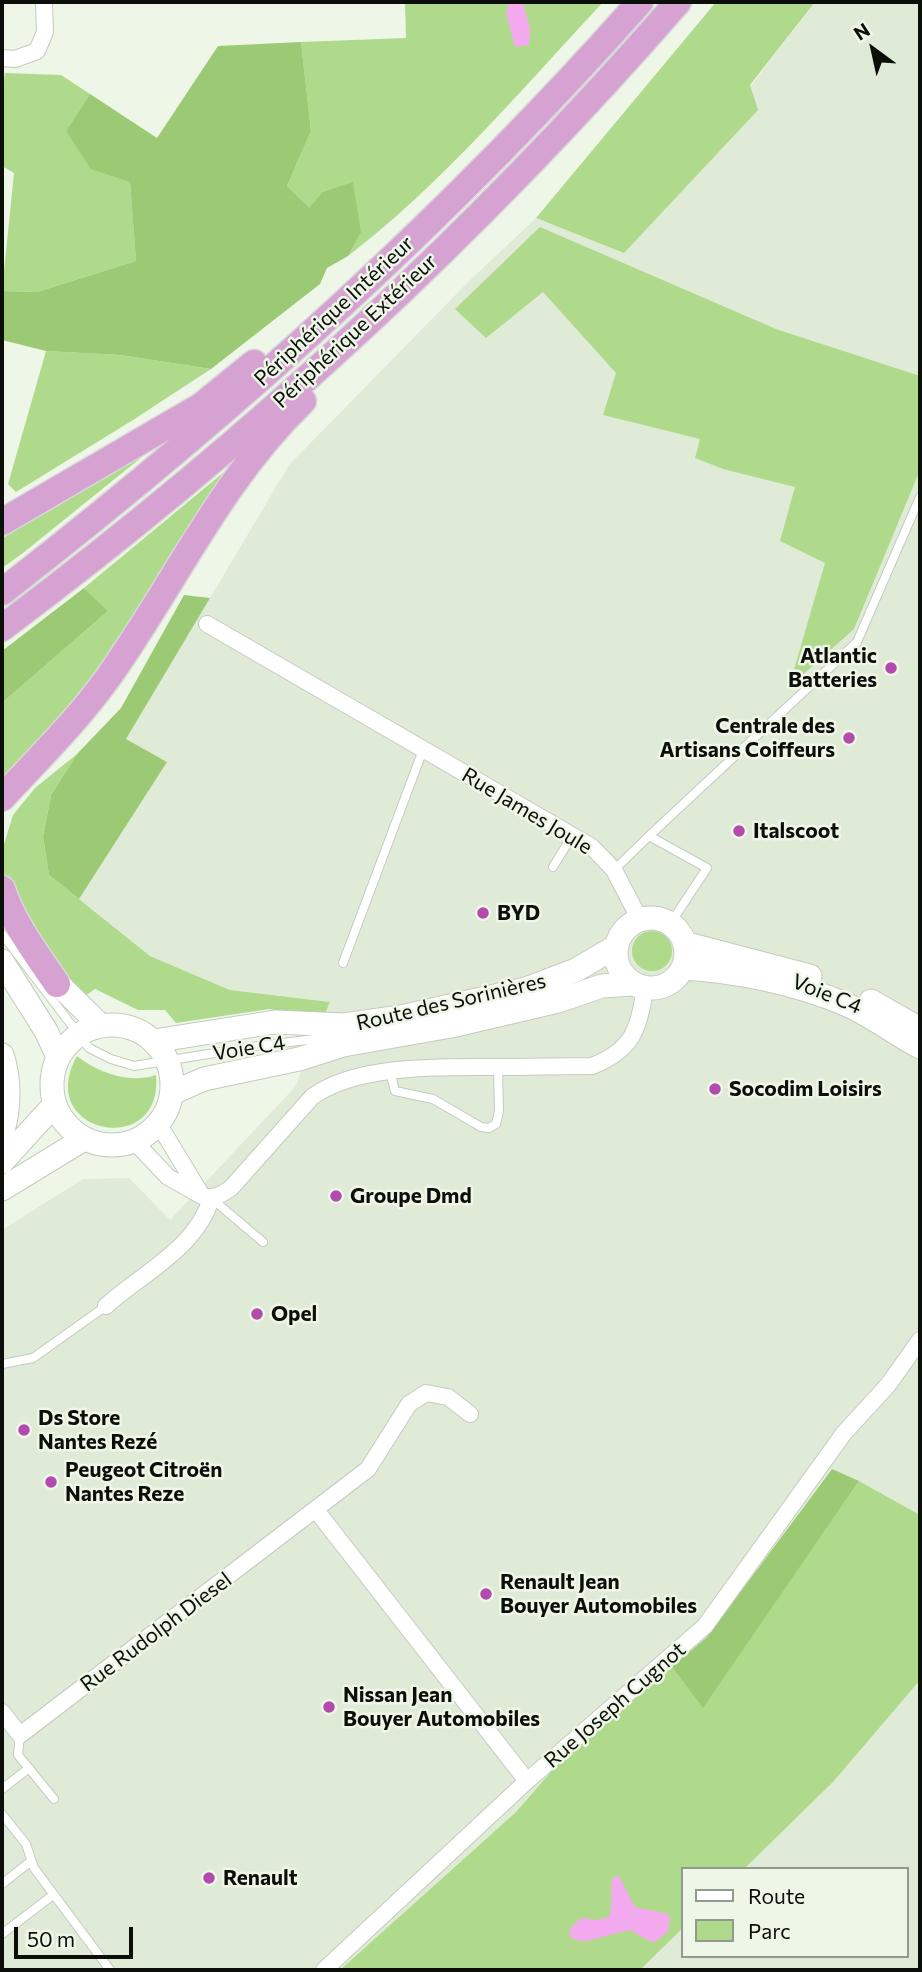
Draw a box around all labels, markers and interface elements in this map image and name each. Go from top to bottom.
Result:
north arrow [838,14,908,84]
text: N [849,17,874,45]
street label: Périphérique Intérieur [249,231,419,391]
street label: Périphérique Extérieur [268,249,442,413]
place label: Atlantic Batteries [788,643,877,693]
marker: Atlantic Batteries [883,660,899,676]
place label: Centrale des Artisans Coiffeurs [660,713,835,763]
marker: Centrale des Artisans Coiffeurs [841,730,857,746]
street label: Rue James Joule [457,762,597,860]
place label: Italscoot [753,818,839,844]
marker: Italscoot [731,823,747,839]
place label: BYD [497,900,540,926]
marker: BYD [475,905,491,921]
street label: Route des Sorinières [354,968,548,1036]
street label: Voie C4 [788,969,866,1019]
street label: Voie C4 [211,1030,287,1066]
place label: Socodim Loisirs [729,1076,882,1102]
marker: Socodim Loisirs [707,1081,723,1097]
place label: Groupe Dmd [350,1183,472,1209]
marker: Groupe Dmd [328,1188,344,1204]
place label: Opel [271,1301,317,1327]
marker: Opel [249,1306,265,1322]
place label: Ds Store Nantes Rezé [38,1405,157,1455]
marker: Ds Store Nantes Rezé [16,1422,32,1438]
place label: Peugeot Citroën Nantes Reze [65,1457,222,1507]
marker: Peugeot Citroën Nantes Reze [43,1474,59,1490]
street label: Rue Rudolph Diesel [75,1567,237,1697]
place label: Renault Jean Bouyer Automobiles [500,1569,697,1619]
marker: Renault Jean Bouyer Automobiles [478,1586,494,1602]
street label: Rue Joseph Cugnot [539,1637,691,1773]
place label: Nissan Jean Bouyer Automobiles [343,1682,540,1732]
marker: Nissan Jean Bouyer Automobiles [321,1699,337,1715]
place label: Renault [223,1865,298,1891]
legend [680,1867,908,1958]
marker: Renault [201,1870,217,1886]
text: Route [748,1883,805,1908]
scale bar [18,1912,136,1956]
text: Parc [748,1918,791,1943]
text: 50 m [27,1926,75,1951]

